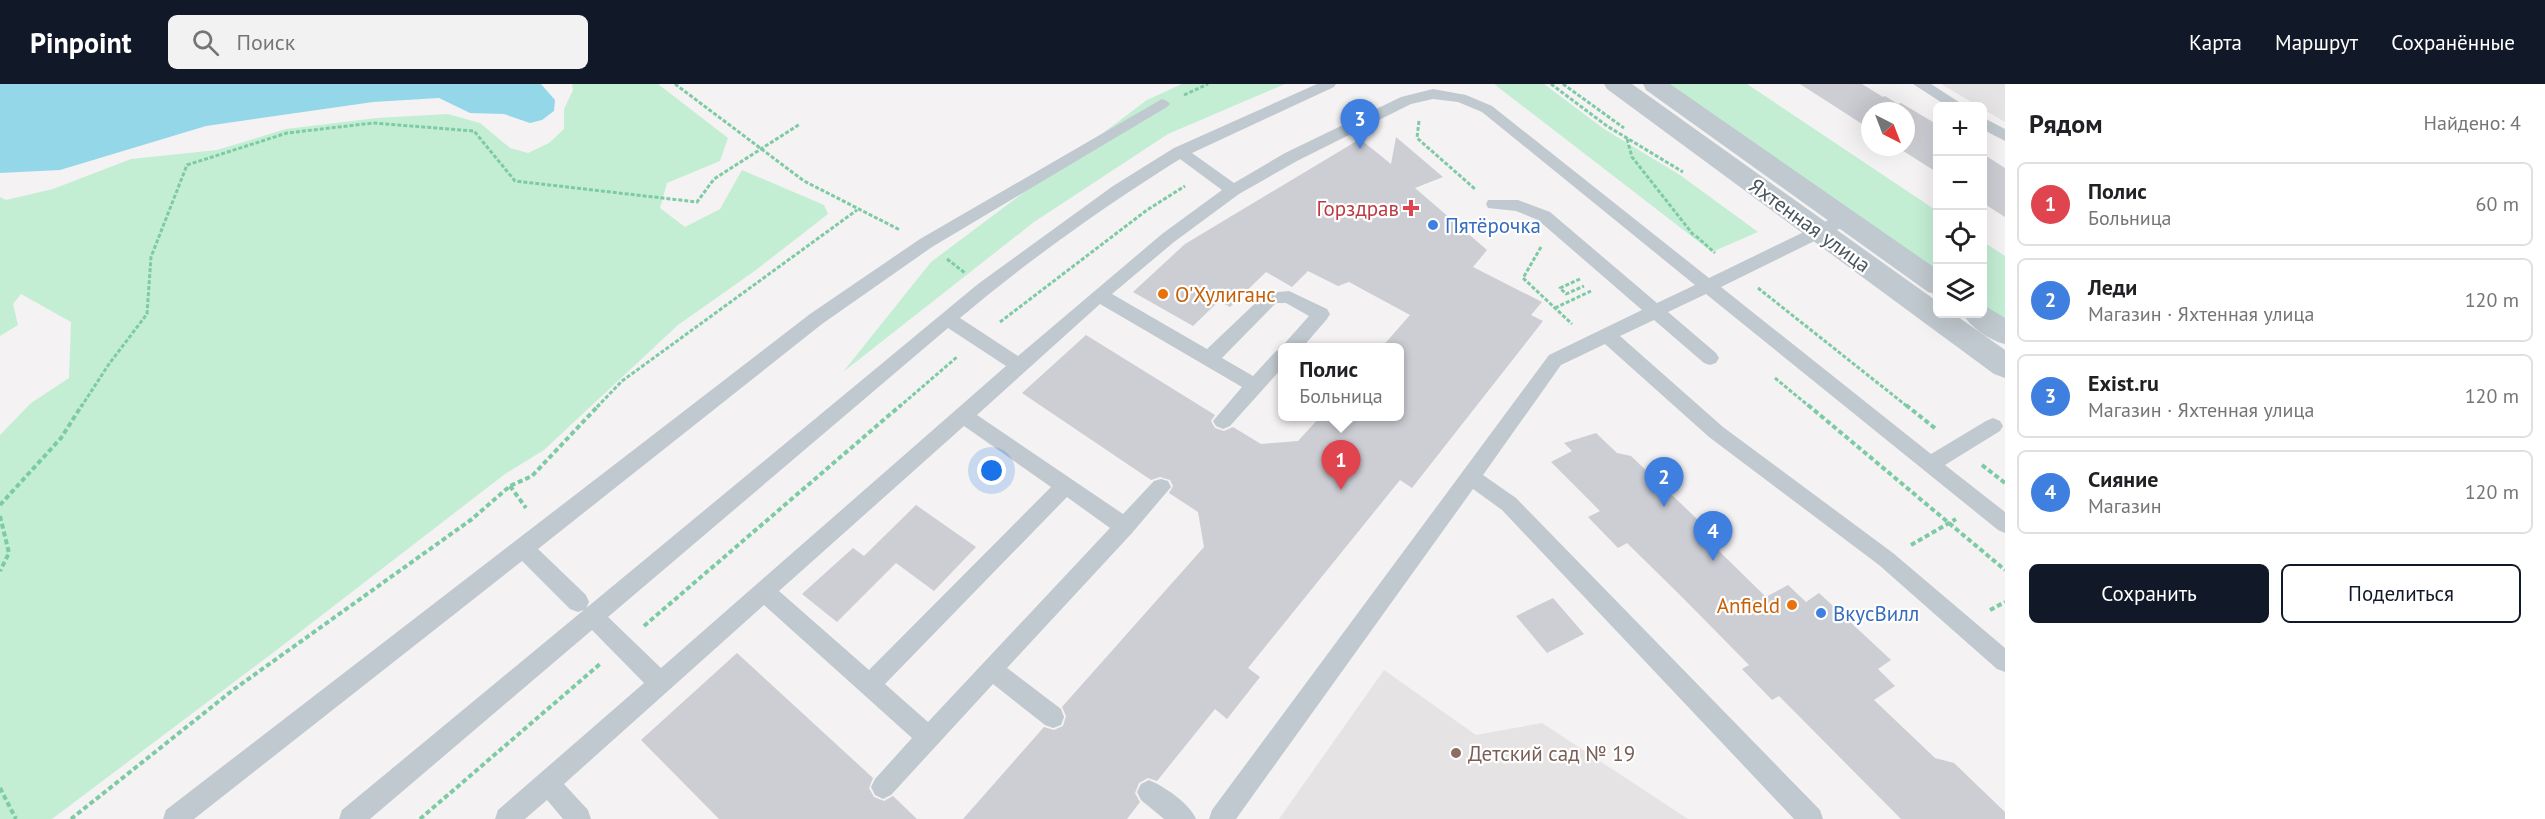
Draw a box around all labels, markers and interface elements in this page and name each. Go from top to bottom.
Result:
search box [168,15,588,69]
text: Pinpoint [30,24,132,61]
icon: search [189,26,222,59]
text: Поиск [237,28,295,56]
text: Карта [2189,29,2242,56]
text: Маршрут [2275,29,2358,56]
text: Сохранённые [2391,29,2515,56]
pin: 3 [1340,100,1380,149]
north arrow [1861,102,1915,156]
map controls [1933,102,1987,318]
button: + [1933,102,1987,156]
text: Рядом [2029,107,2103,140]
text: Найдено: 4 [2424,110,2521,136]
button: − [1933,156,1987,210]
street label: Яхтенная улица [1744,172,1876,278]
text: Полис [2088,177,2147,205]
text: 1 [2045,191,2056,217]
text: 60 m [2476,191,2519,217]
place label: Горздрав [1317,195,1399,222]
marker: Горздрав [1404,201,1418,215]
text: Больница [2088,205,2172,231]
button: locate [1933,210,1987,264]
place label: Пятёрочка [1445,212,1541,239]
marker: Пятёрочка [1426,218,1440,232]
button: layers [1933,264,1987,318]
text: Леди [2088,273,2137,301]
place label: О'Хулиганс [1175,281,1276,308]
marker: О'Хулиганс [1156,287,1170,301]
text: 2 [2045,287,2056,313]
text: 120 m [2465,287,2519,313]
text: Магазин · Яхтенная улица [2088,301,2314,327]
popup [1278,343,1404,421]
text: Полис [1299,355,1358,383]
text: Exist.ru [2088,369,2159,397]
text: Больница [1299,383,1383,409]
text: 3 [2045,383,2056,409]
text: 120 m [2465,383,2519,409]
text: Магазин · Яхтенная улица [2088,397,2314,423]
pin: 1 [1322,440,1360,490]
your location [977,456,1006,485]
pin: 2 [1644,458,1684,507]
text: Сияние [2088,465,2158,493]
text: 4 [2045,479,2056,505]
text: 120 m [2465,479,2519,505]
text: Магазин [2088,493,2162,519]
pin: 4 [1694,512,1732,561]
button: Сохранить [2029,564,2269,623]
button: Поделиться [2281,564,2521,623]
place label: Anfield [1717,592,1780,619]
marker: Anfield [1785,598,1799,612]
place label: ВкусВилл [1833,600,1919,627]
marker: ВкусВилл [1814,606,1828,620]
place label: Детский сад № 19 [1468,740,1635,767]
marker: Детский сад № 19 [1449,746,1463,760]

